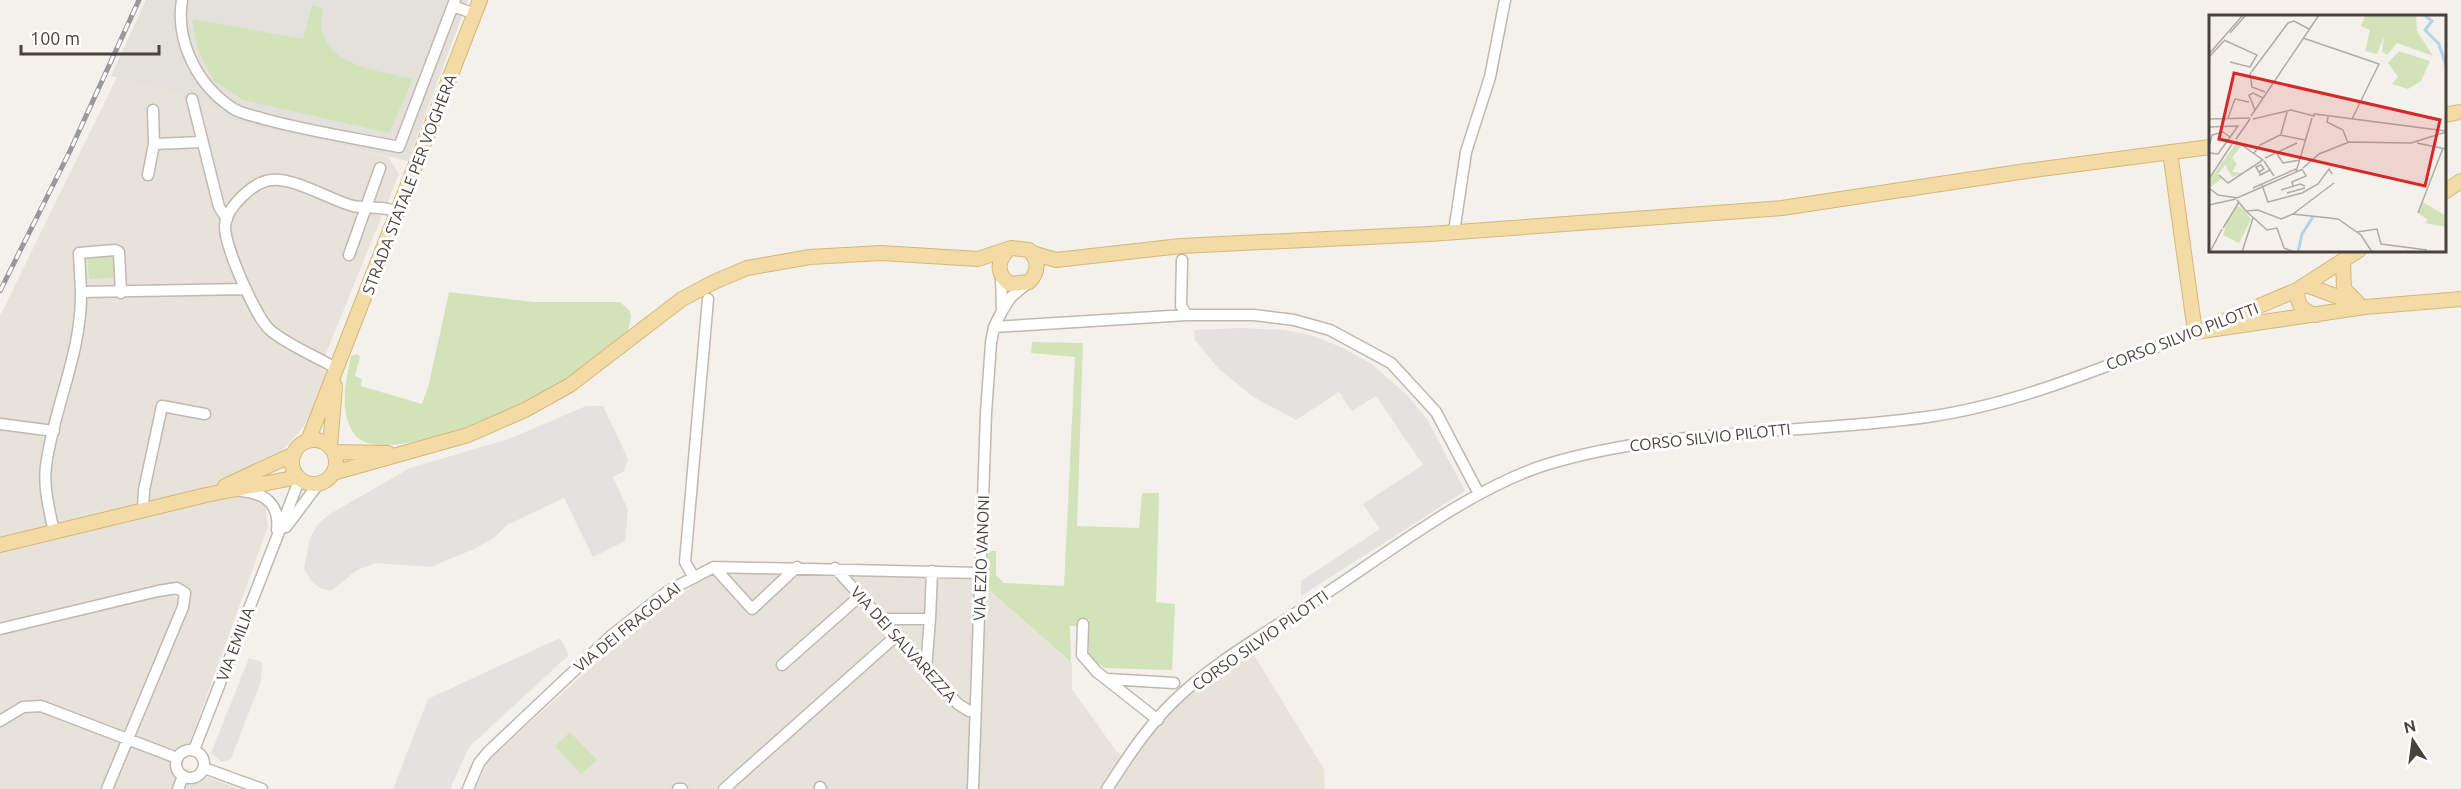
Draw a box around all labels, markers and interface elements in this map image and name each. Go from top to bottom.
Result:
inset map [2209,15,2446,252]
scale bar [21,18,159,56]
text: 100 m [30,28,80,48]
street label: STRADA STATALE PER VOGHERA [359,71,460,297]
street label: CORSO SILVIO PILOTTI [2103,299,2261,373]
street label: CORSO SILVIO PILOTTI [1629,420,1791,454]
street label: VIA EZIO VANONI [970,495,992,621]
street label: VIA DEI FRAGOLAI [570,579,684,675]
street label: VIA DEI SALVAREZZA [847,582,961,706]
street label: CORSO SILVIO PILOTTI [1189,586,1331,694]
street label: VIA EMILIA [213,604,258,684]
north arrow [2383,711,2443,771]
text: N [2402,716,2417,736]

